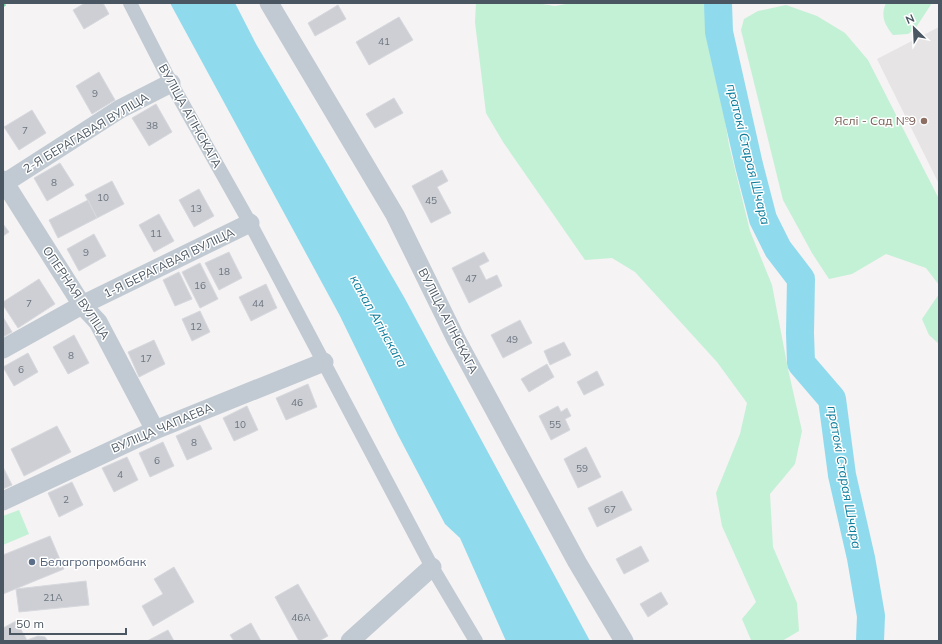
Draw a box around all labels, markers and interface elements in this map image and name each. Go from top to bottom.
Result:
north arrow [894,8,934,48]
text: N [903,11,917,27]
house number: 41 [378,35,390,48]
street label: ВУЛІЦА АГІНСКАГА [156,61,225,171]
water label: пратокі Старая Шчара [724,82,774,226]
house number: 9 [92,87,98,100]
street label: 2-Я БЕРАГАВАЯ ВУЛІЦА [20,89,151,176]
place label: Яслі - Сад №9 [834,113,916,128]
marker: Яслі - Сад №9 [919,116,929,126]
house number: 38 [146,119,158,132]
house number: 7 [22,124,28,137]
house number: 8 [51,176,57,189]
house number: 10 [97,191,109,204]
house number: 45 [425,194,437,207]
house number: 13 [190,202,202,215]
street label: 1-Я БЕРАГАВАЯ ВУЛІЦА [101,224,237,301]
house number: 11 [150,227,162,240]
street label: ОПЕРНАЯ ВУЛІЦА [40,243,113,342]
house number: 9 [83,246,89,259]
house number: 18 [218,265,230,278]
street label: ВУЛІЦА АГІНСКАГА [415,265,482,376]
water label: канал Агінскага [347,272,411,370]
house number: 47 [465,272,477,285]
house number: 16 [194,279,206,292]
house number: 7 [26,297,32,310]
house number: 44 [252,297,264,310]
house number: 12 [190,320,202,333]
house number: 49 [506,333,518,346]
house number: 8 [68,349,74,362]
house number: 17 [140,352,152,365]
house number: 6 [18,363,24,376]
house number: 46 [291,396,303,409]
street label: ВУЛІЦА ЧАПАЕВА [109,399,215,456]
water label: пратокі Старая Шчара [825,404,865,550]
house number: 10 [234,418,246,431]
house number: 55 [549,418,561,431]
house number: 8 [191,436,197,449]
house number: 6 [154,454,160,467]
house number: 59 [576,462,588,475]
house number: 4 [117,468,123,481]
house number: 2 [63,493,69,506]
house number: 67 [604,503,616,516]
place label: Белагропромбанк [40,554,147,569]
marker: Белагропромбанк [27,557,37,567]
house number: 21А [43,591,63,604]
scale bar [10,610,126,636]
house number: 46А [291,611,311,624]
text: 50 m [16,616,44,631]

